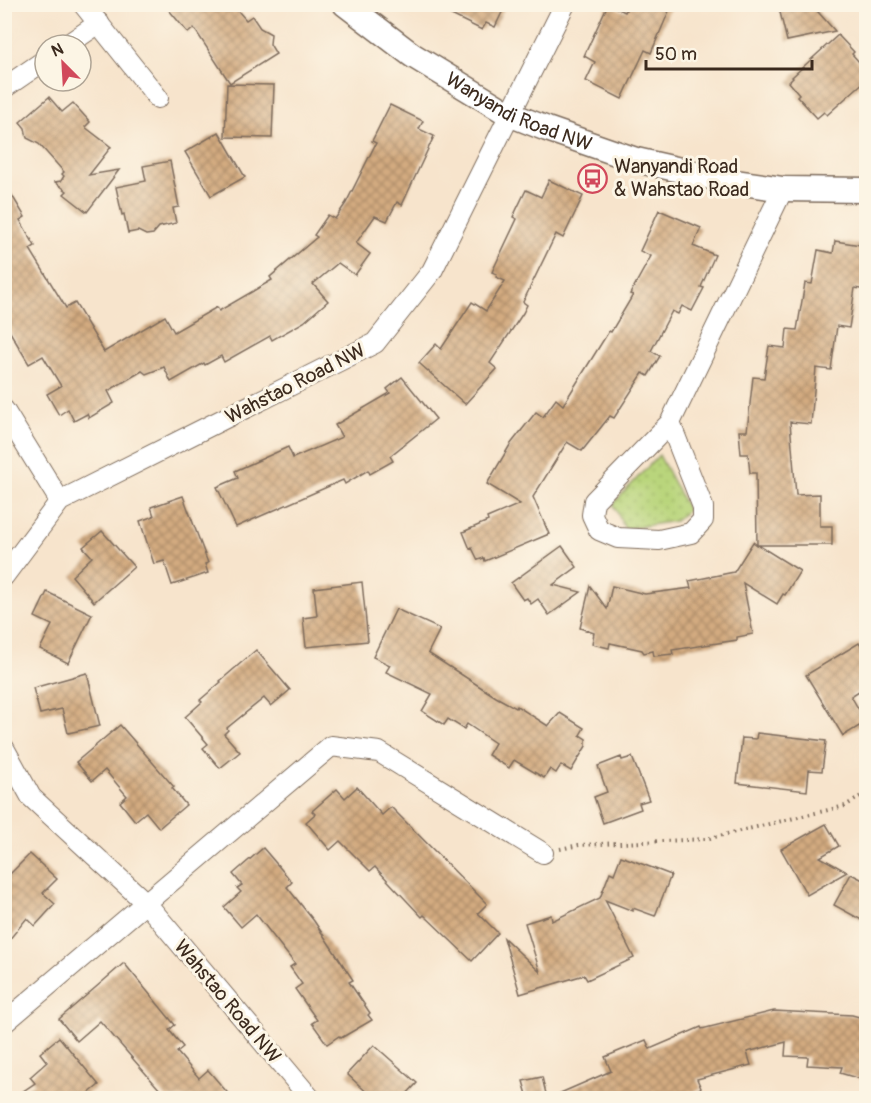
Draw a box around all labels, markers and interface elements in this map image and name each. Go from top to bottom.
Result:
north arrow [33,33,93,93]
scale bar [646,33,812,71]
text: N [48,39,66,62]
text: 50 m [655,43,697,66]
street label: Wanyandi Road NW [441,67,595,157]
place label: Wanyandi Road & Wahstao Road [614,154,749,202]
bus stop icon: Wanyandi Road & Wahstao Road [577,162,609,194]
street label: Wahstao Road NW [221,337,369,429]
street label: Wahstao Road NW [169,934,287,1068]

